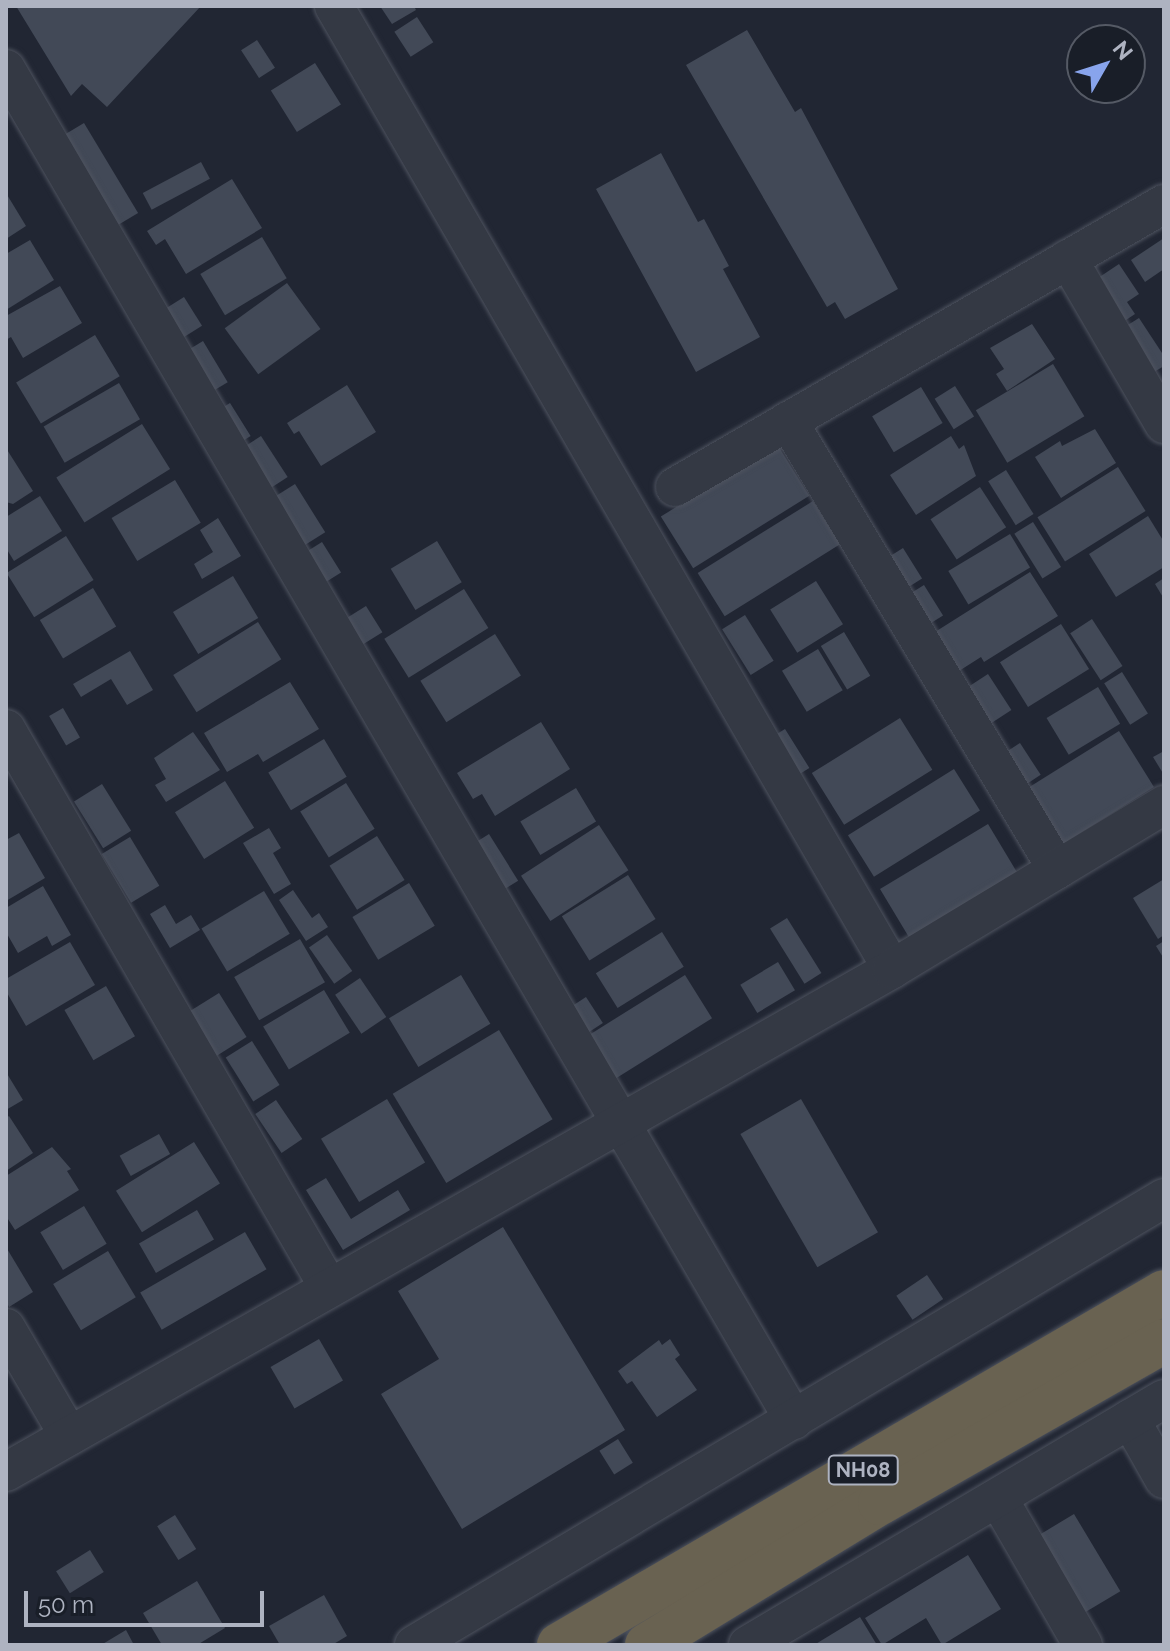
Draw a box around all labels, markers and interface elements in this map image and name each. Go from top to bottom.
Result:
north arrow [1066,24,1146,104]
text: N [1108,35,1138,65]
road number: NH08 [827,1454,899,1486]
scale bar [28,1575,268,1625]
text: 50 m [38,1590,94,1619]

